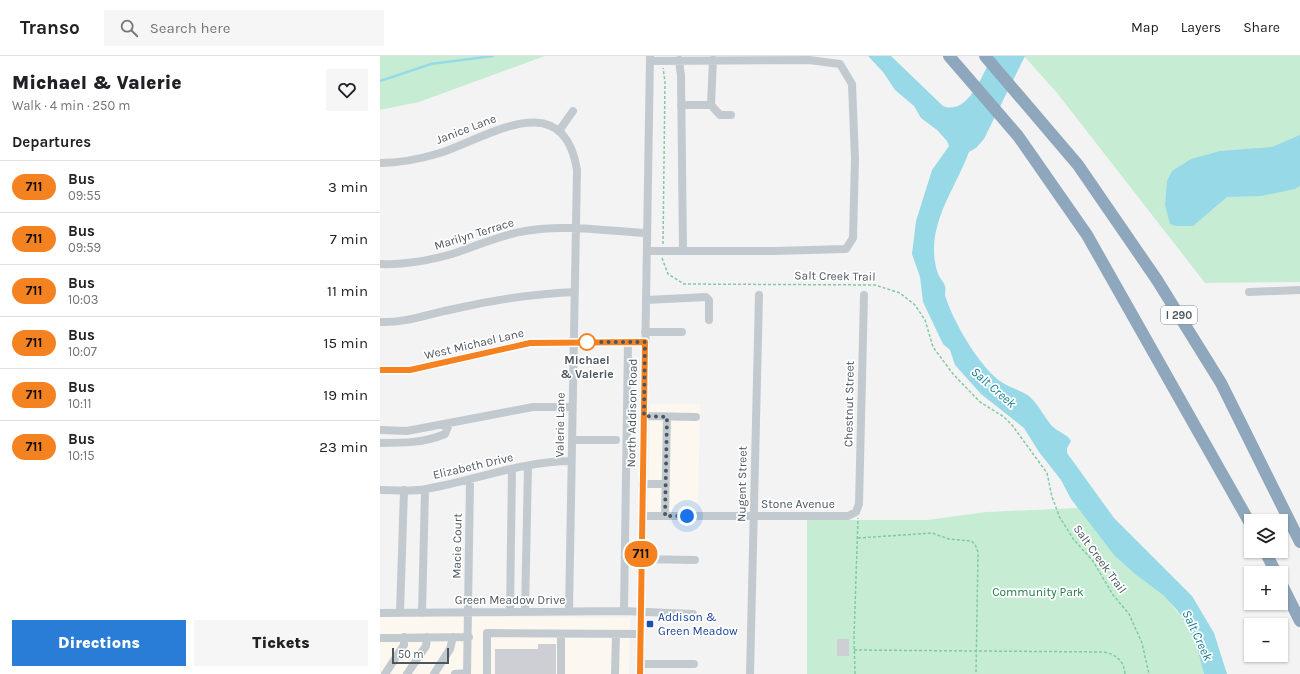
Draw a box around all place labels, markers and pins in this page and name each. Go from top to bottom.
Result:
marker: Michael & Valerie [578,333,596,351]
place label: Michael & Valerie [560,353,614,381]
place label: Addison & Green Meadow [658,610,738,638]
marker: Addison & Green Meadow [645,619,655,629]

